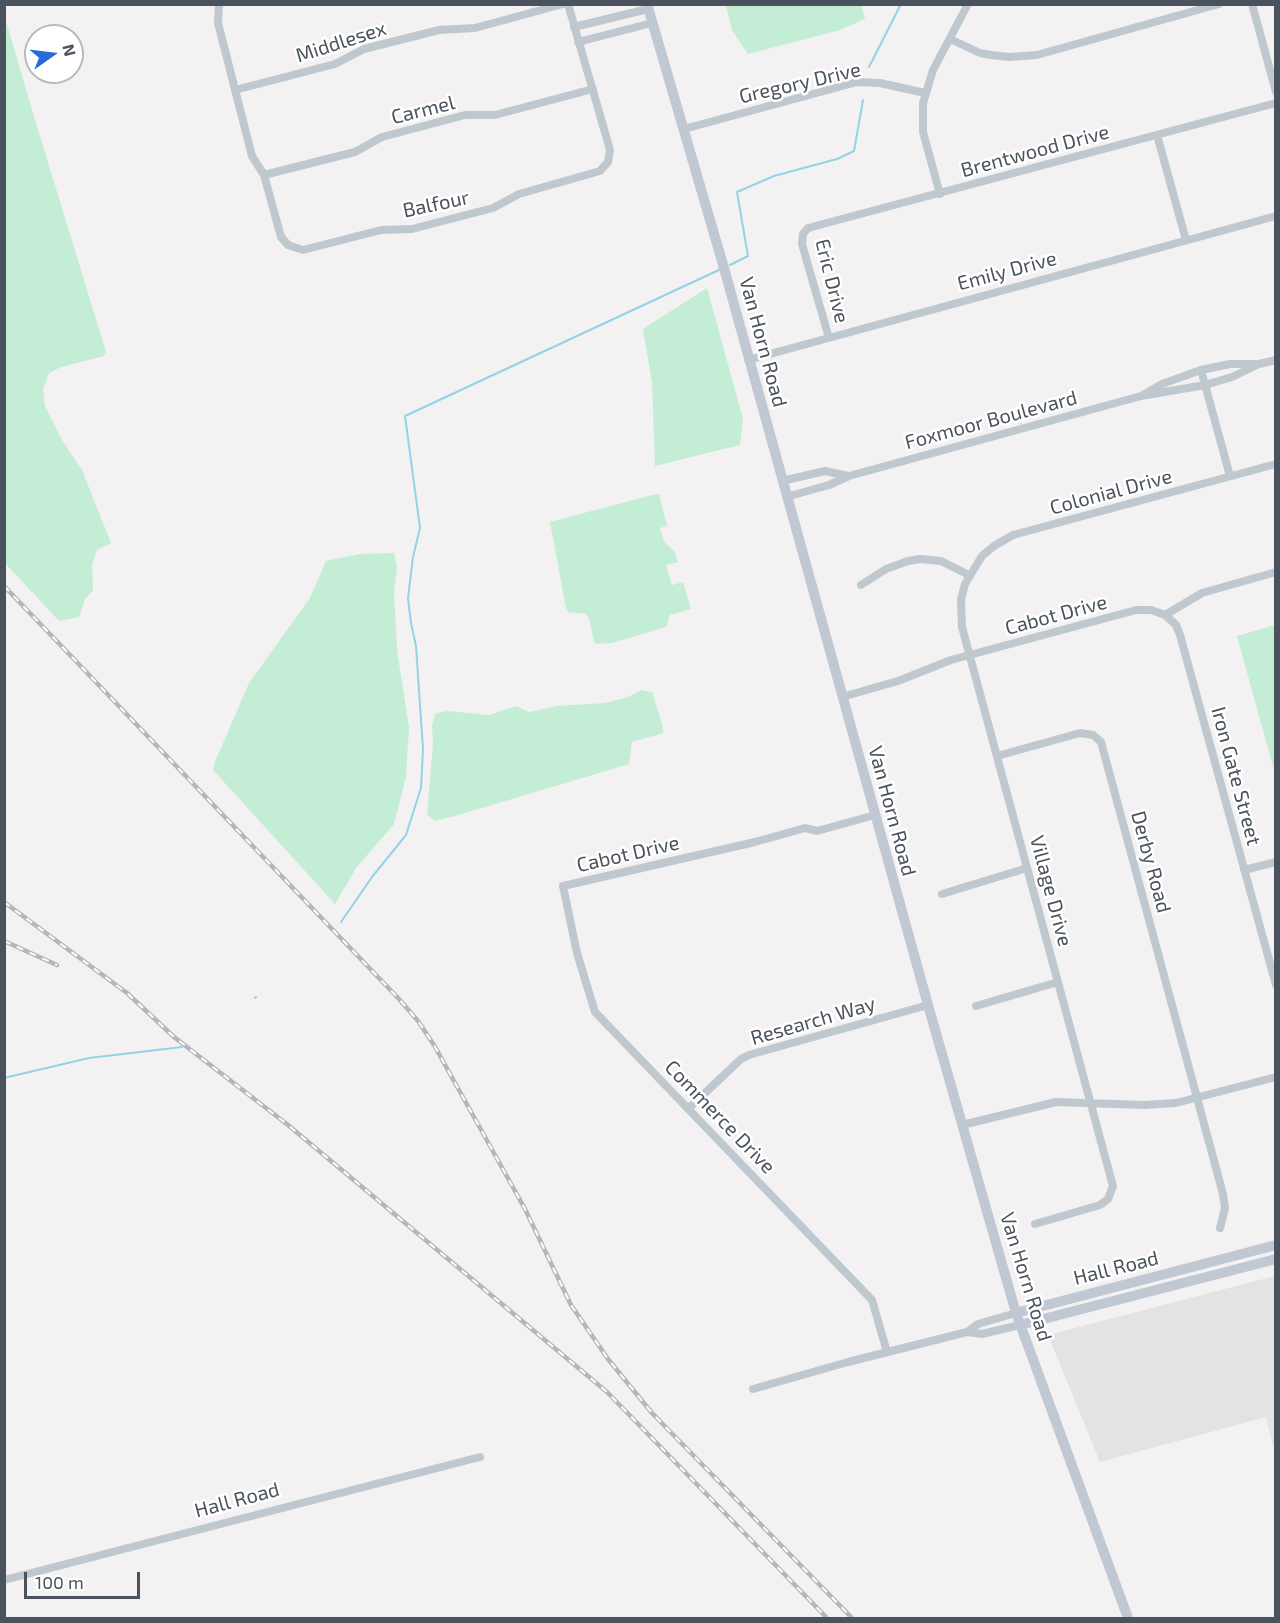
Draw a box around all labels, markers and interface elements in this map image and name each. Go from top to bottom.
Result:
street label: Middlesex [293,16,389,68]
north arrow [24,24,84,84]
text: N [59,42,81,58]
street label: Gregory Drive [737,57,863,109]
street label: Carmel [389,91,457,129]
street label: Brentwood Drive [958,120,1112,182]
street label: Balfour [401,185,471,223]
street label: Eric Drive [810,236,854,326]
street label: Emily Drive [955,246,1059,296]
street label: Van Horn Road [734,274,792,410]
street label: Foxmoor Boulevard [902,385,1080,455]
street label: Colonial Drive [1047,464,1175,520]
street label: Cabot Drive [1002,590,1110,640]
street label: Iron Gate Street [1206,704,1266,848]
street label: Van Horn Road [863,743,921,879]
street label: Derby Road [1126,808,1176,916]
street label: Cabot Drive [574,831,682,877]
street label: Village Drive [1025,833,1077,949]
street label: Research Way [748,992,878,1050]
street label: Commerce Drive [660,1055,780,1179]
street label: Van Horn Road [995,1210,1057,1344]
street label: Hall Road [1071,1246,1161,1290]
street label: Hall Road [192,1477,282,1523]
scale bar [27,1560,142,1598]
text: 100 m [35,1571,84,1593]

